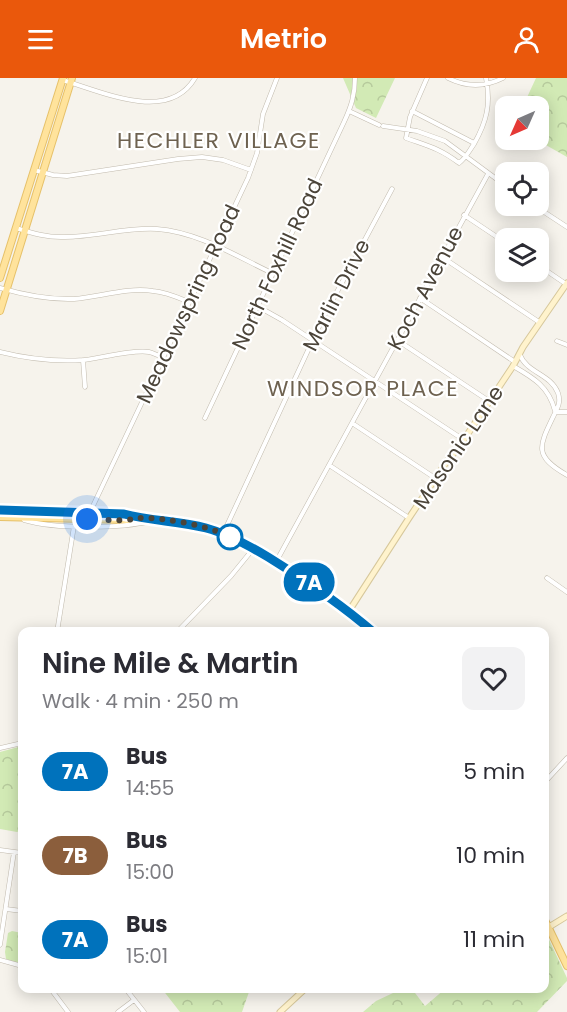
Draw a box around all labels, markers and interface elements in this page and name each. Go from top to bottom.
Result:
text: Metrio [240,20,327,57]
icon: menu [24,23,57,56]
icon: person [510,23,543,56]
north arrow [495,96,549,150]
map controls [495,96,549,282]
district label: HECHLER VILLAGE [117,125,321,156]
button: locate [495,162,549,216]
street label: North Foxhill Road [225,174,329,354]
street label: Meadowspring Road [129,200,247,408]
street label: Koch Avenue [380,221,470,355]
button: layers [495,228,549,282]
street label: Marlin Drive [295,234,377,356]
district label: WINDSOR PLACE [267,373,459,404]
street label: Masonic Lane [406,379,510,515]
your location [72,504,102,534]
unlabelled marker [217,524,243,550]
line badge: 7A [282,562,336,602]
text: 7A [296,568,322,597]
text: Nine Mile & Martin [42,644,299,683]
button: heart [462,647,525,710]
text: Walk · 4 min · 250 m [42,687,239,715]
text: Bus [126,741,168,772]
text: 5 min [463,756,525,787]
text: 7A [62,757,88,786]
text: 14:55 [126,774,174,802]
text: Bus [126,825,168,856]
text: 10 min [456,840,525,871]
text: 7B [62,841,88,870]
text: 15:00 [126,858,174,886]
text: Bus [126,909,168,940]
text: 11 min [463,924,525,955]
text: 7A [62,925,88,954]
text: 15:01 [126,942,168,970]

